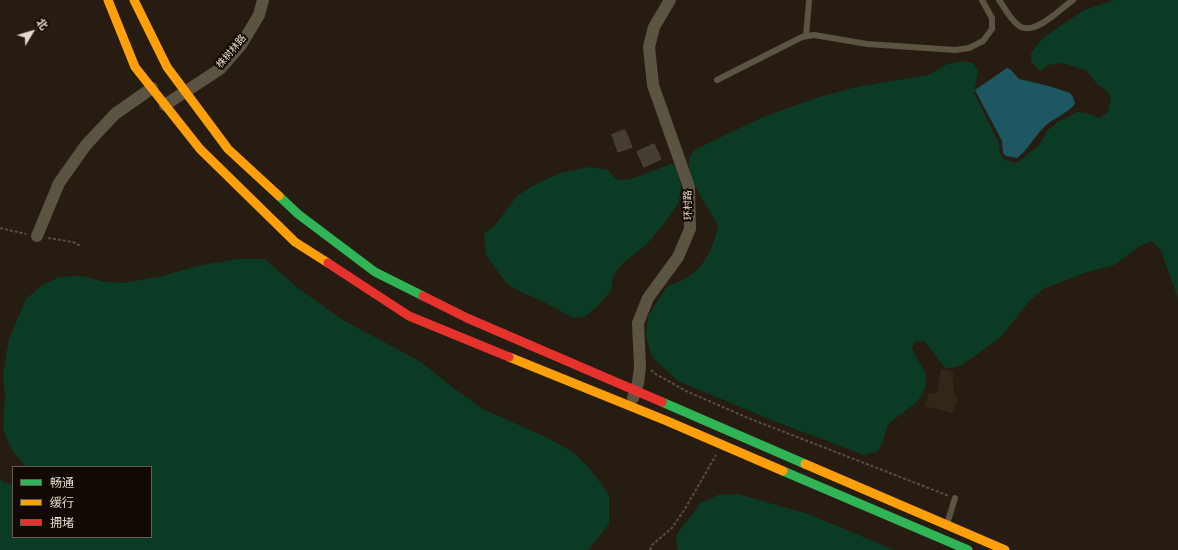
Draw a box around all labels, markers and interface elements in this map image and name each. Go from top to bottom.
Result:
north arrow [12,12,52,52]
text: 北 [33,15,51,33]
street label: 株树林路 [215,33,249,71]
street label: 环村路 [683,190,695,220]
legend [12,466,152,538]
text: 畅通 [50,475,74,492]
text: 缓行 [50,495,74,512]
text: 拥堵 [50,515,74,532]

